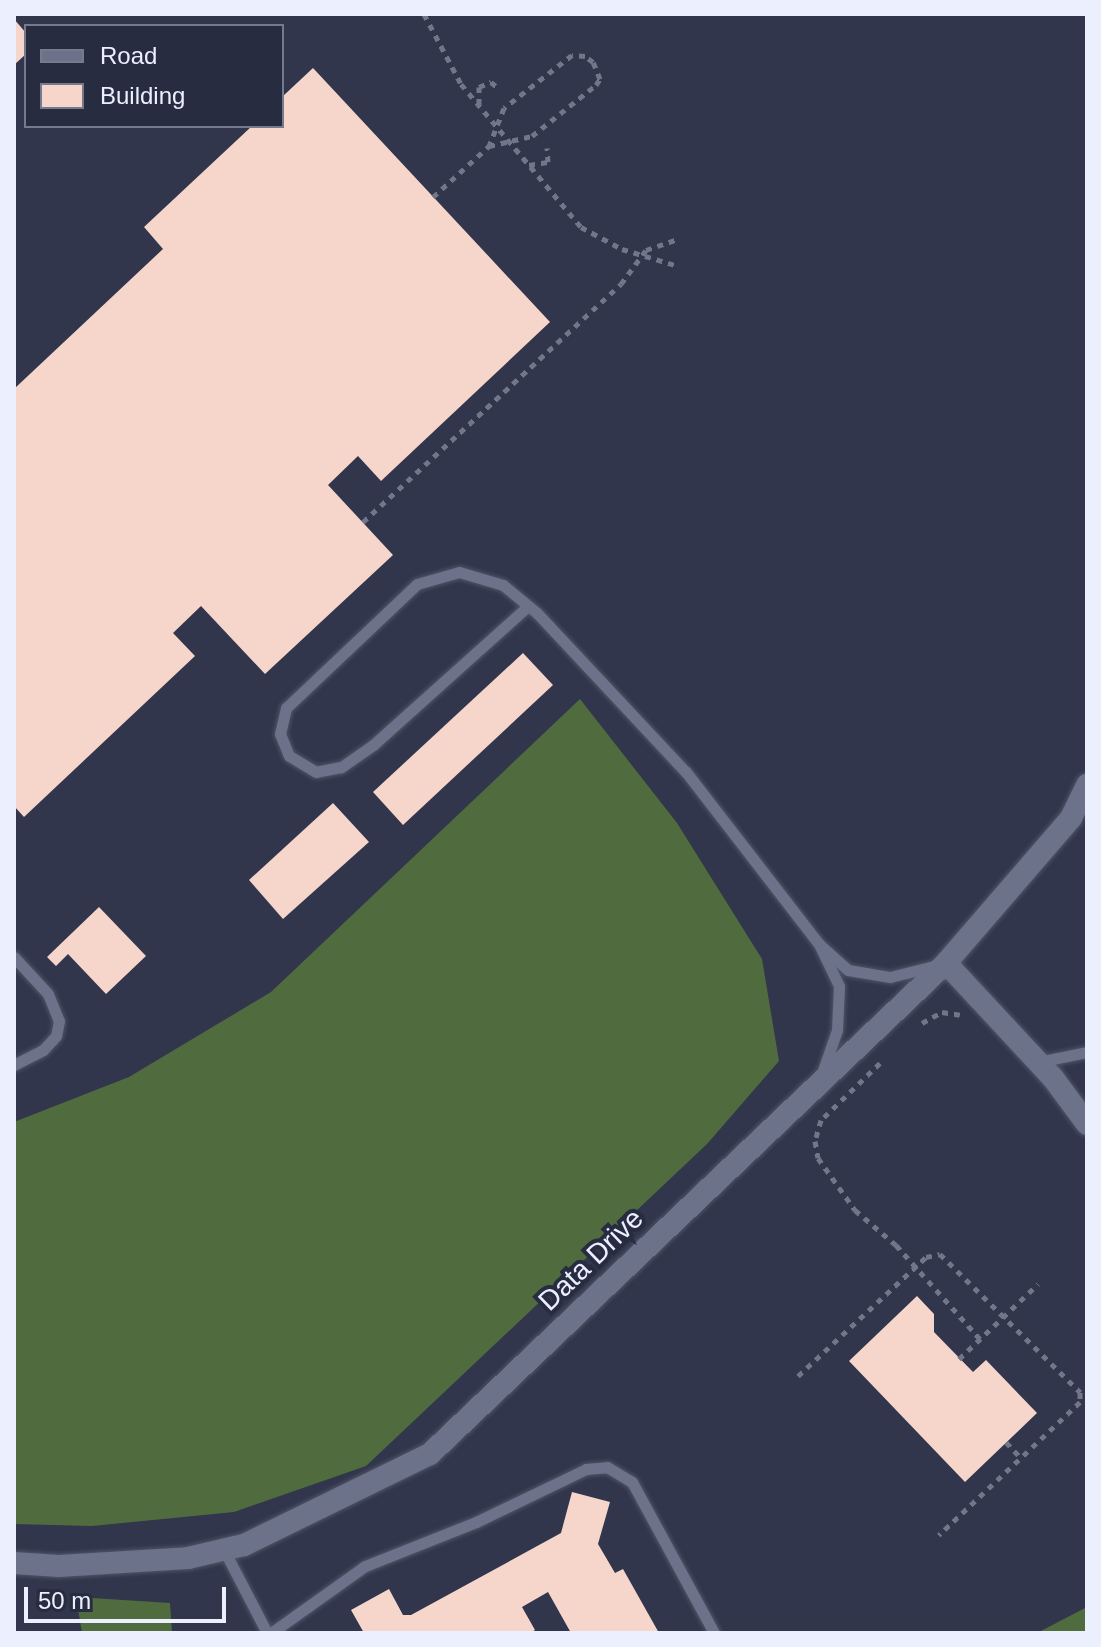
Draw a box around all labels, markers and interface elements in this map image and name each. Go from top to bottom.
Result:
legend [24,24,284,128]
text: Road [100,42,157,69]
text: Building [100,82,185,109]
street label: Data Drive [532,1202,650,1318]
scale bar [28,1571,230,1621]
text: 50 m [38,1587,91,1614]

